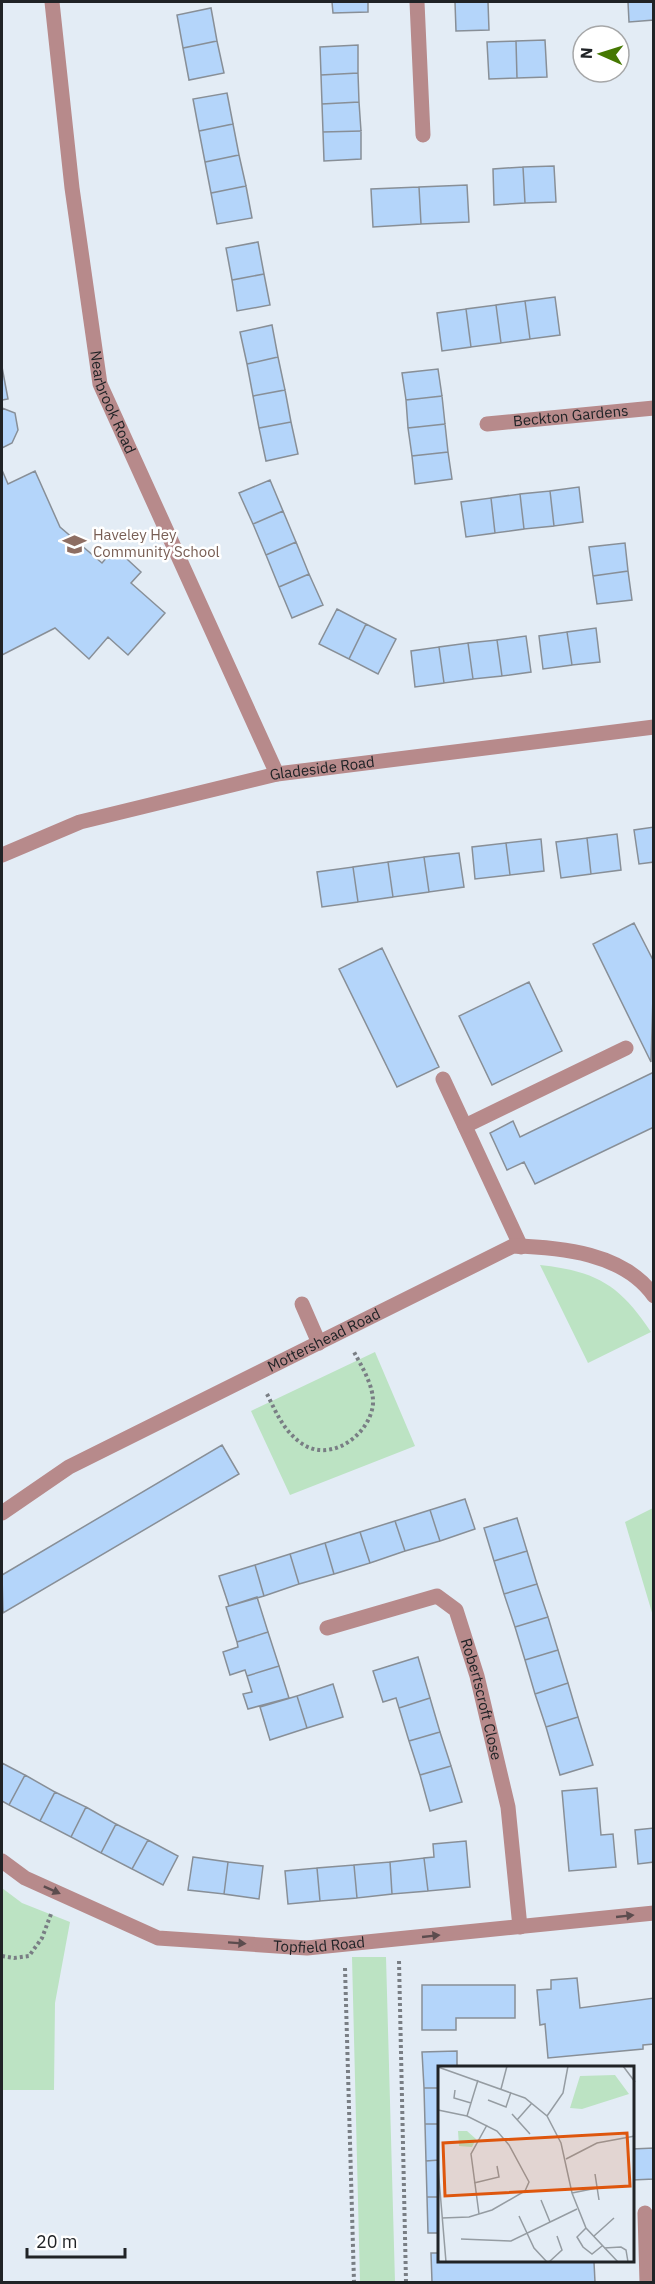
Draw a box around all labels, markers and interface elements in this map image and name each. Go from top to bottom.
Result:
north arrow [571,24,631,84]
text: N [576,47,596,60]
street label: Nearbrook Road [86,349,140,457]
street label: Beckton Gardens [512,401,629,430]
place label: Haveley Hey Community School [93,525,220,561]
school or university icon: Haveley Hey Community School [62,531,88,557]
street label: Gladeside Road [268,752,376,784]
street label: Mottershead Road [264,1304,383,1376]
street label: Robertscroft Close [457,1636,507,1762]
one-way arrow [43,1886,60,1895]
one-way arrow [615,1911,634,1921]
one-way arrow [421,1931,440,1941]
street label: Topfield Road [272,1932,366,1957]
one-way arrow [227,1939,246,1948]
inset map [438,2066,634,2263]
scale bar [27,2221,124,2259]
text: 20 m [36,2230,78,2253]

